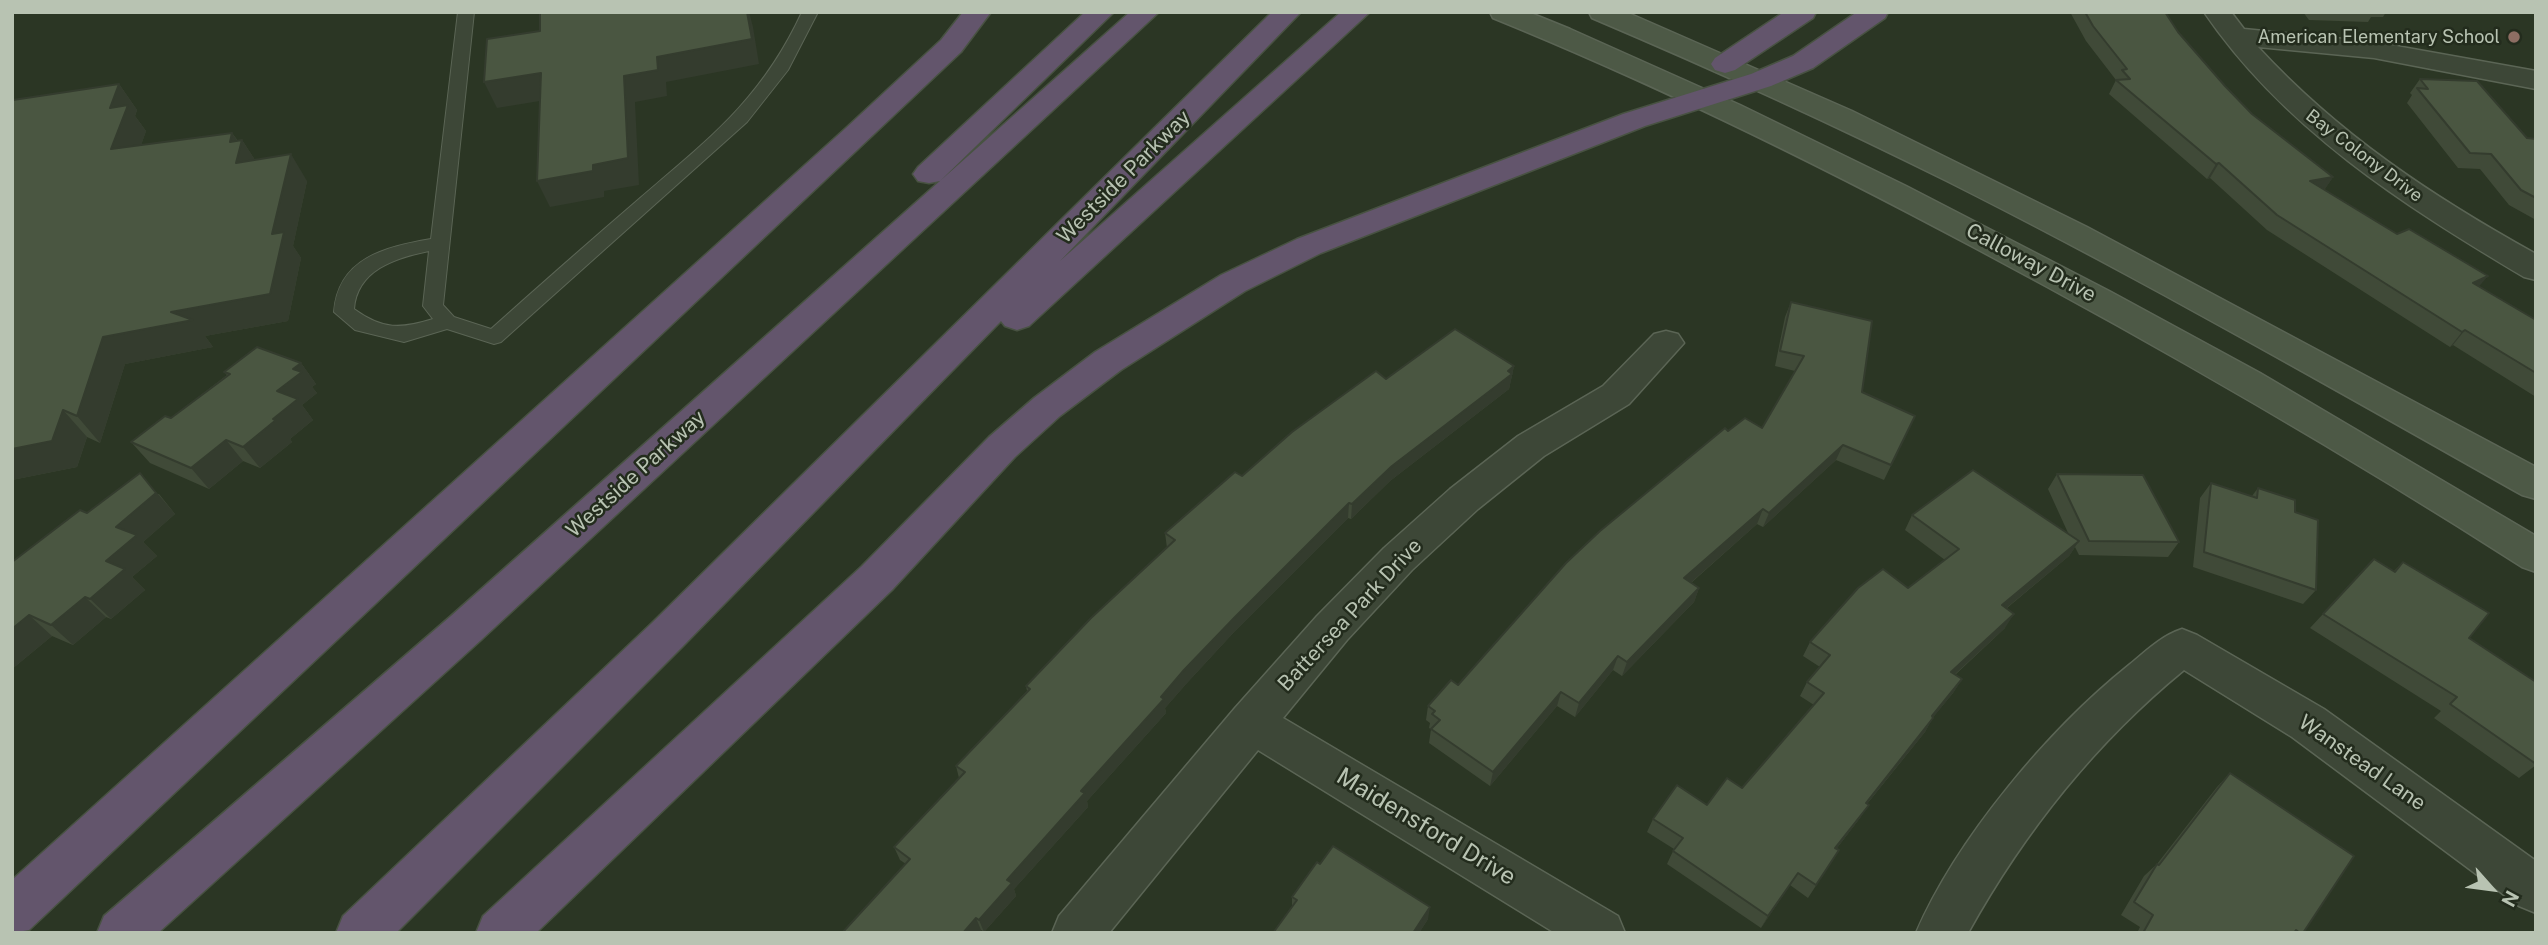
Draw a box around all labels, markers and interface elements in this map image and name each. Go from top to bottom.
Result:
place label: American Elementary School [2258,26,2500,48]
marker: American Elementary School [2506,29,2522,45]
street label: Westside Parkway [1052,105,1196,249]
street label: Bay Colony Drive [2301,105,2427,207]
street label: Calloway Drive [1962,218,2100,308]
street label: Westside Parkway [561,405,711,543]
street label: Battersea Park Drive [1273,533,1427,697]
street label: Wanstead Lane [2294,710,2430,816]
street label: Maidensford Drive [1331,762,1521,892]
north arrow [2457,854,2527,924]
text: N [2497,887,2524,911]

